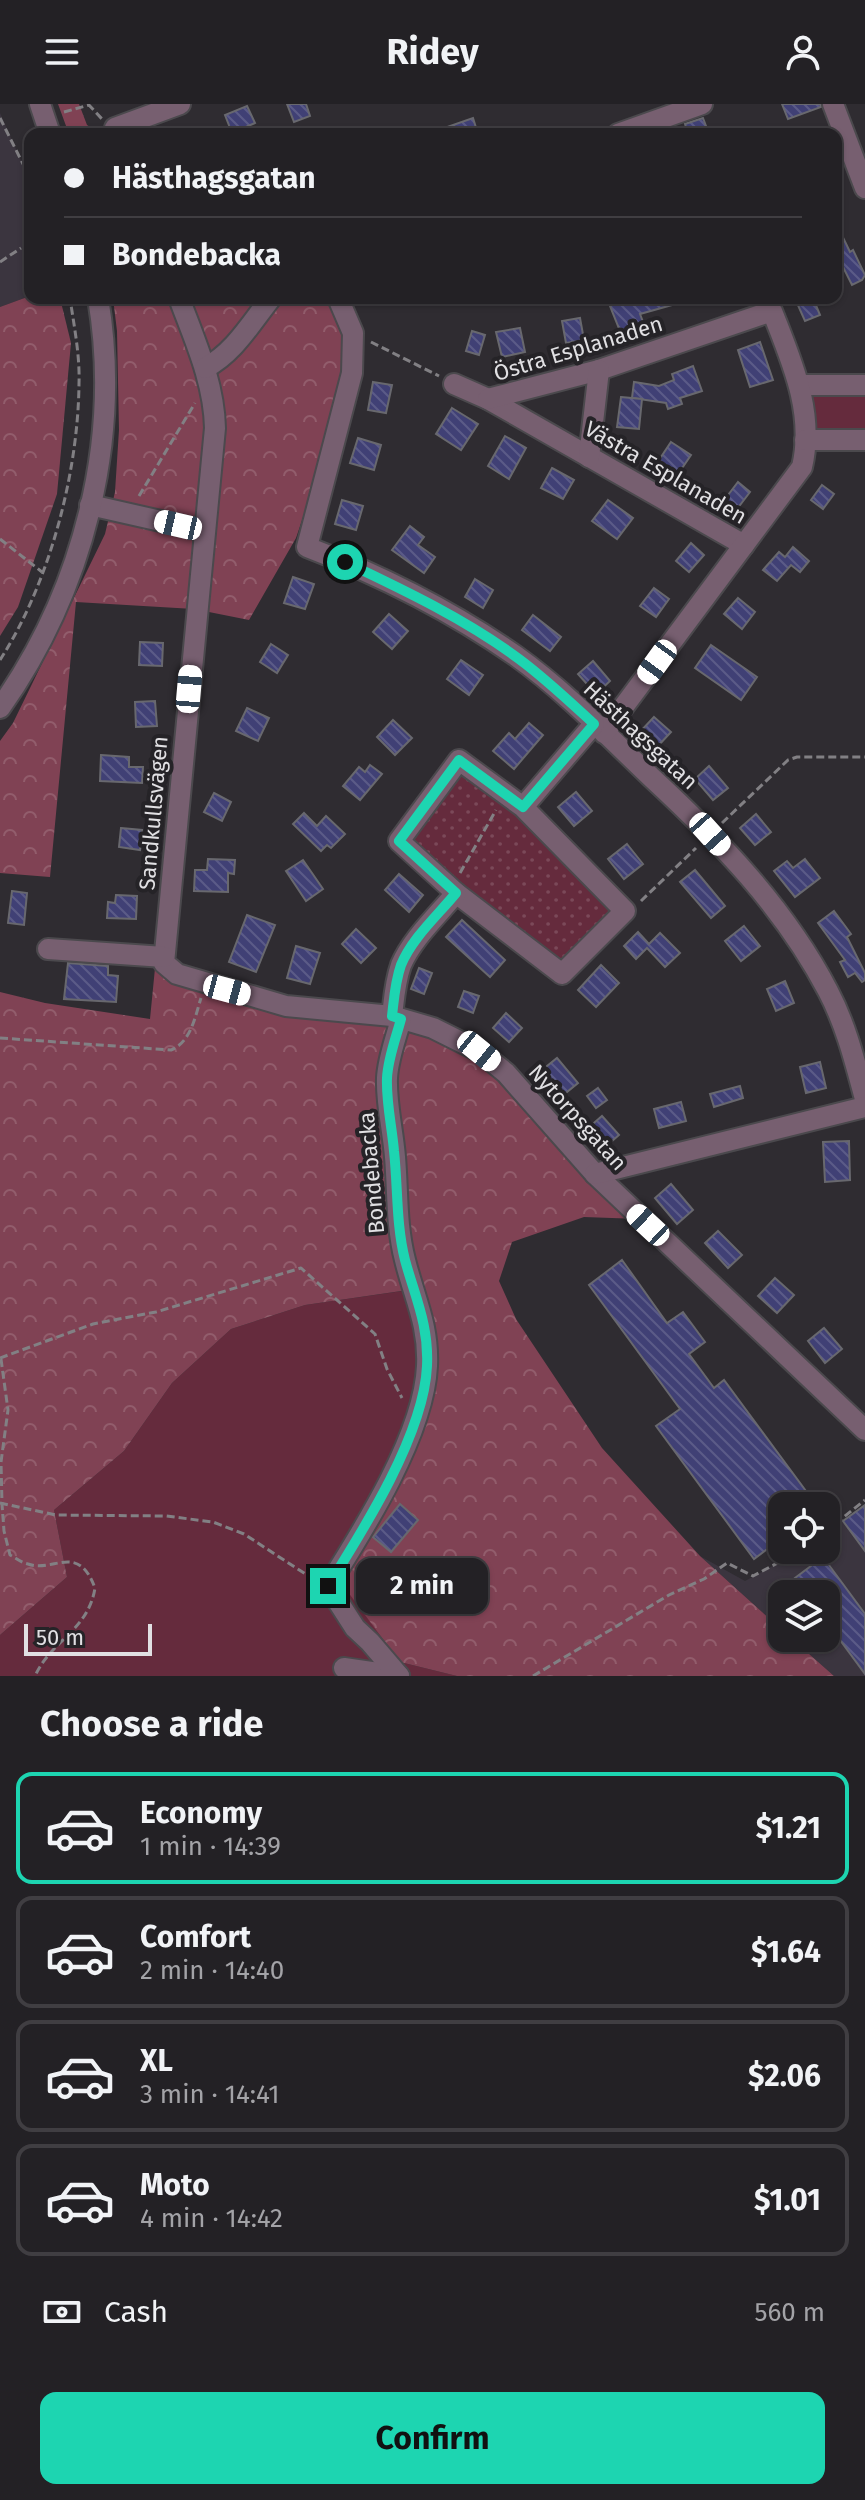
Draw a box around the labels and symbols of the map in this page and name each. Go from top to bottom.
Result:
street label: Östra Esplanaden [490,310,666,387]
street label: Västra Esplanaden [580,415,752,530]
car [152,508,204,542]
route start [327,544,363,580]
car [633,636,681,688]
car [175,664,203,714]
street label: Hästhagsgatan [578,675,704,795]
street label: Sandkullsvägen [133,735,174,891]
car [685,808,735,860]
car [201,972,253,1008]
car [453,1027,505,1075]
street label: Nytorpsgatan [523,1059,632,1176]
street label: Bondebacka [353,1111,390,1235]
car [622,1200,674,1250]
callout: 2 min [356,1558,488,1614]
route end [310,1568,346,1604]
scale bar [24,1620,152,1656]

